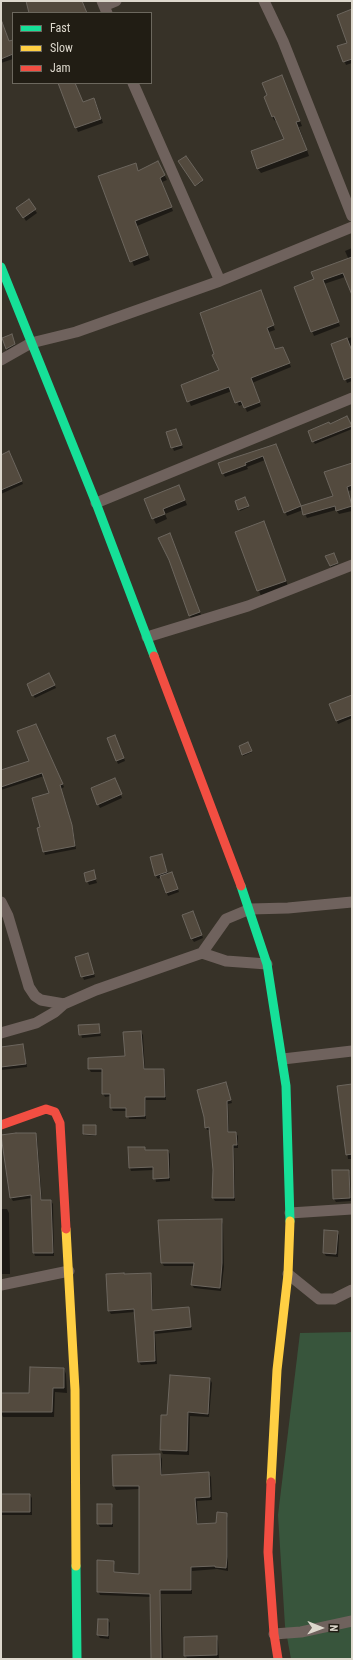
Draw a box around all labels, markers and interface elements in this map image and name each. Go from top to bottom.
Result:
legend [12,12,152,84]
text: Fast [50,21,70,35]
text: Slow [50,41,73,55]
text: Jam [50,61,71,75]
north arrow [301,1608,341,1648]
text: N [327,1625,340,1632]

